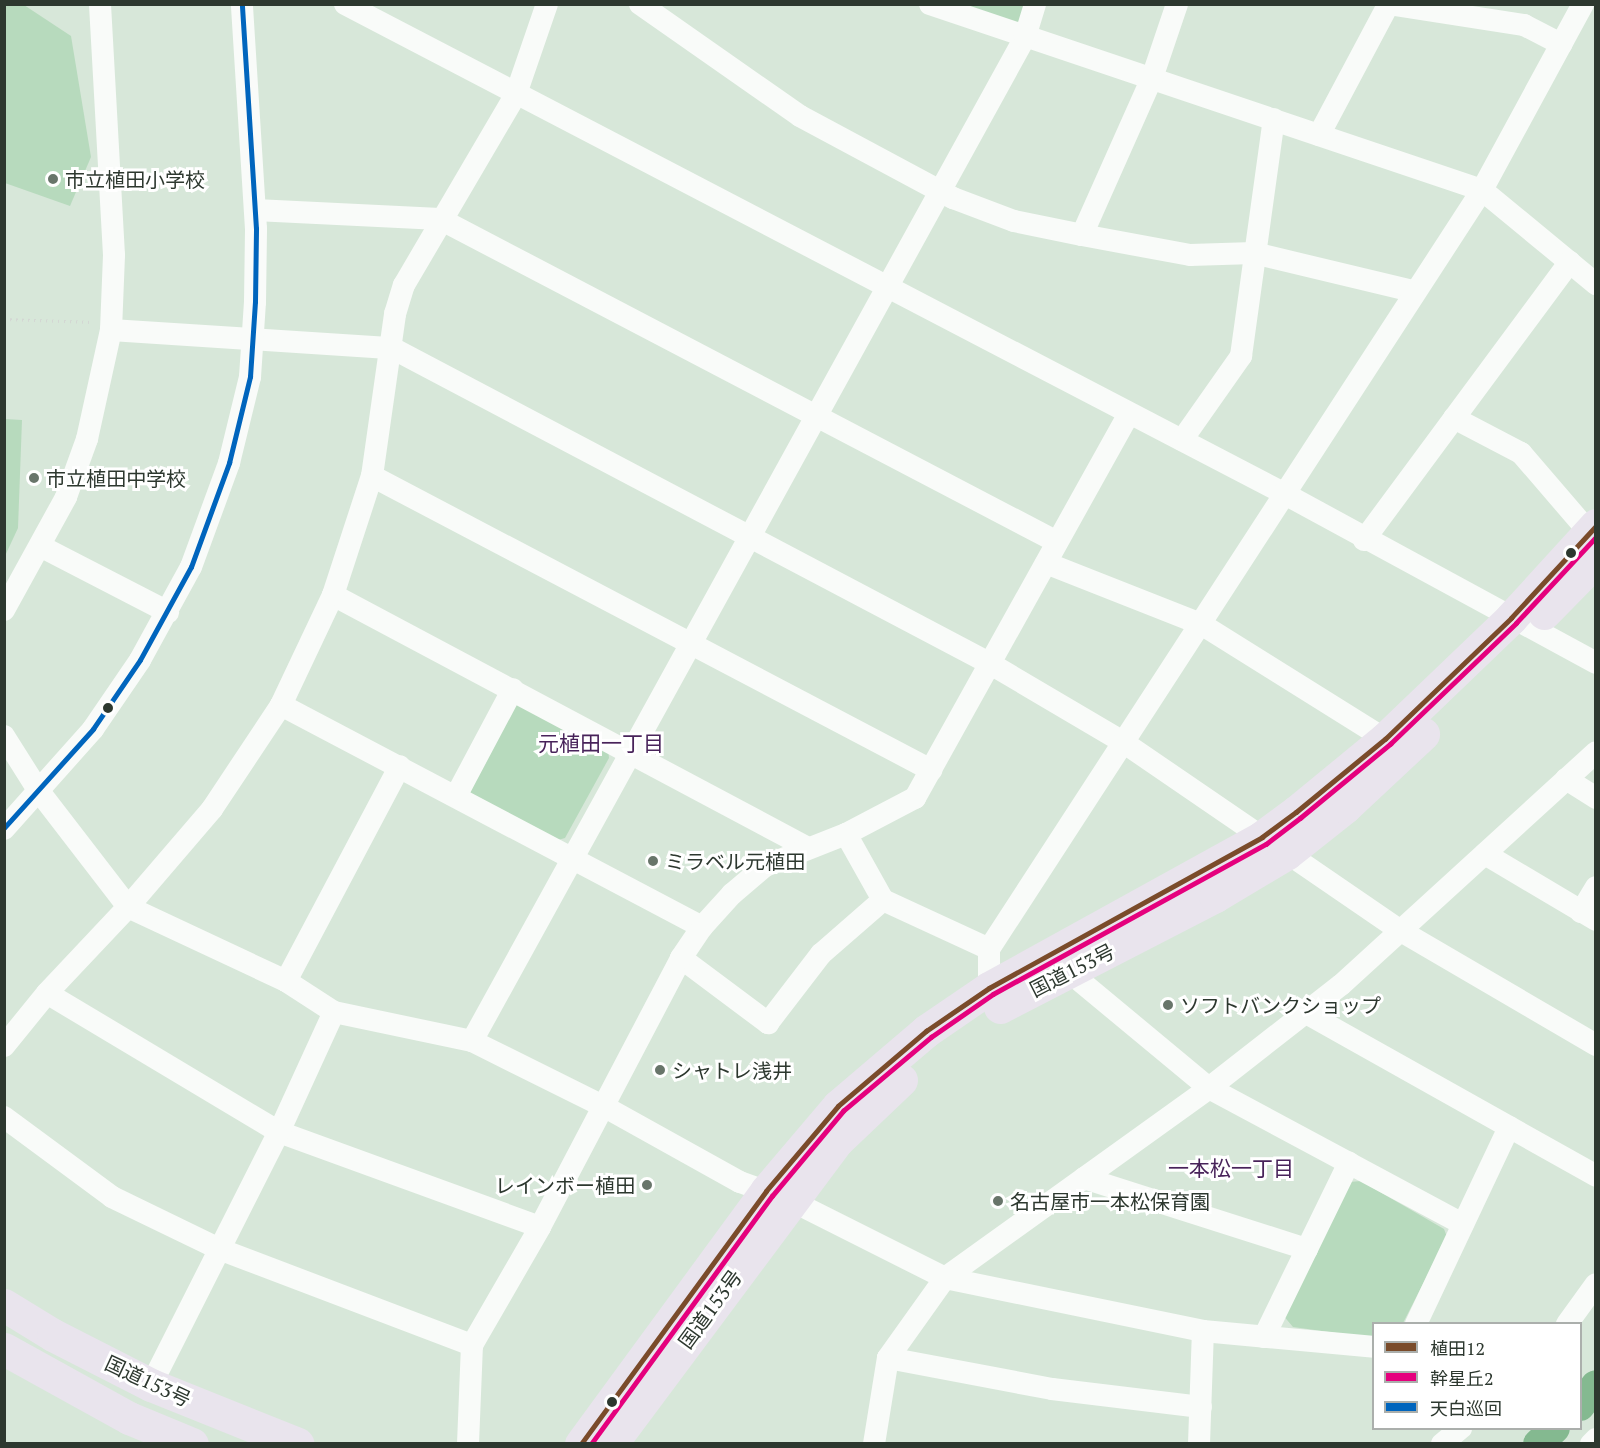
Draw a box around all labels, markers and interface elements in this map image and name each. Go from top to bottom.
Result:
place label: 市立植田小学校 [65,167,205,191]
marker: 市立植田小学校 [46,172,60,186]
place label: 市立植田中学校 [46,466,186,490]
marker: 市立植田中学校 [27,471,41,485]
unlabelled marker [1565,547,1577,559]
unlabelled marker [102,702,114,714]
district label: 元植田一丁目 [538,730,664,756]
place label: ミラベル元植田 [665,849,805,873]
marker: ミラベル元植田 [646,854,660,868]
street label: 国道153号 [1026,938,1118,1002]
place label: ソフトバンクショップ [1180,993,1380,1017]
marker: ソフトバンクショップ [1161,998,1175,1012]
place label: シャトレ浅井 [672,1058,792,1082]
marker: シャトレ浅井 [653,1063,667,1077]
district label: 一本松一丁目 [1168,1155,1294,1181]
place label: レインボー植田 [495,1173,635,1197]
marker: レインボー植田 [640,1178,654,1192]
place label: 名古屋市一本松保育園 [1010,1189,1210,1213]
marker: 名古屋市一本松保育園 [991,1194,1005,1208]
street label: 国道153号 [673,1265,747,1353]
legend [1372,1322,1582,1430]
text: 植田12 [1430,1336,1485,1360]
street label: 国道153号 [101,1351,195,1411]
text: 幹星丘2 [1430,1366,1494,1390]
unlabelled marker [606,1396,618,1408]
text: 天白巡回 [1430,1396,1502,1420]

